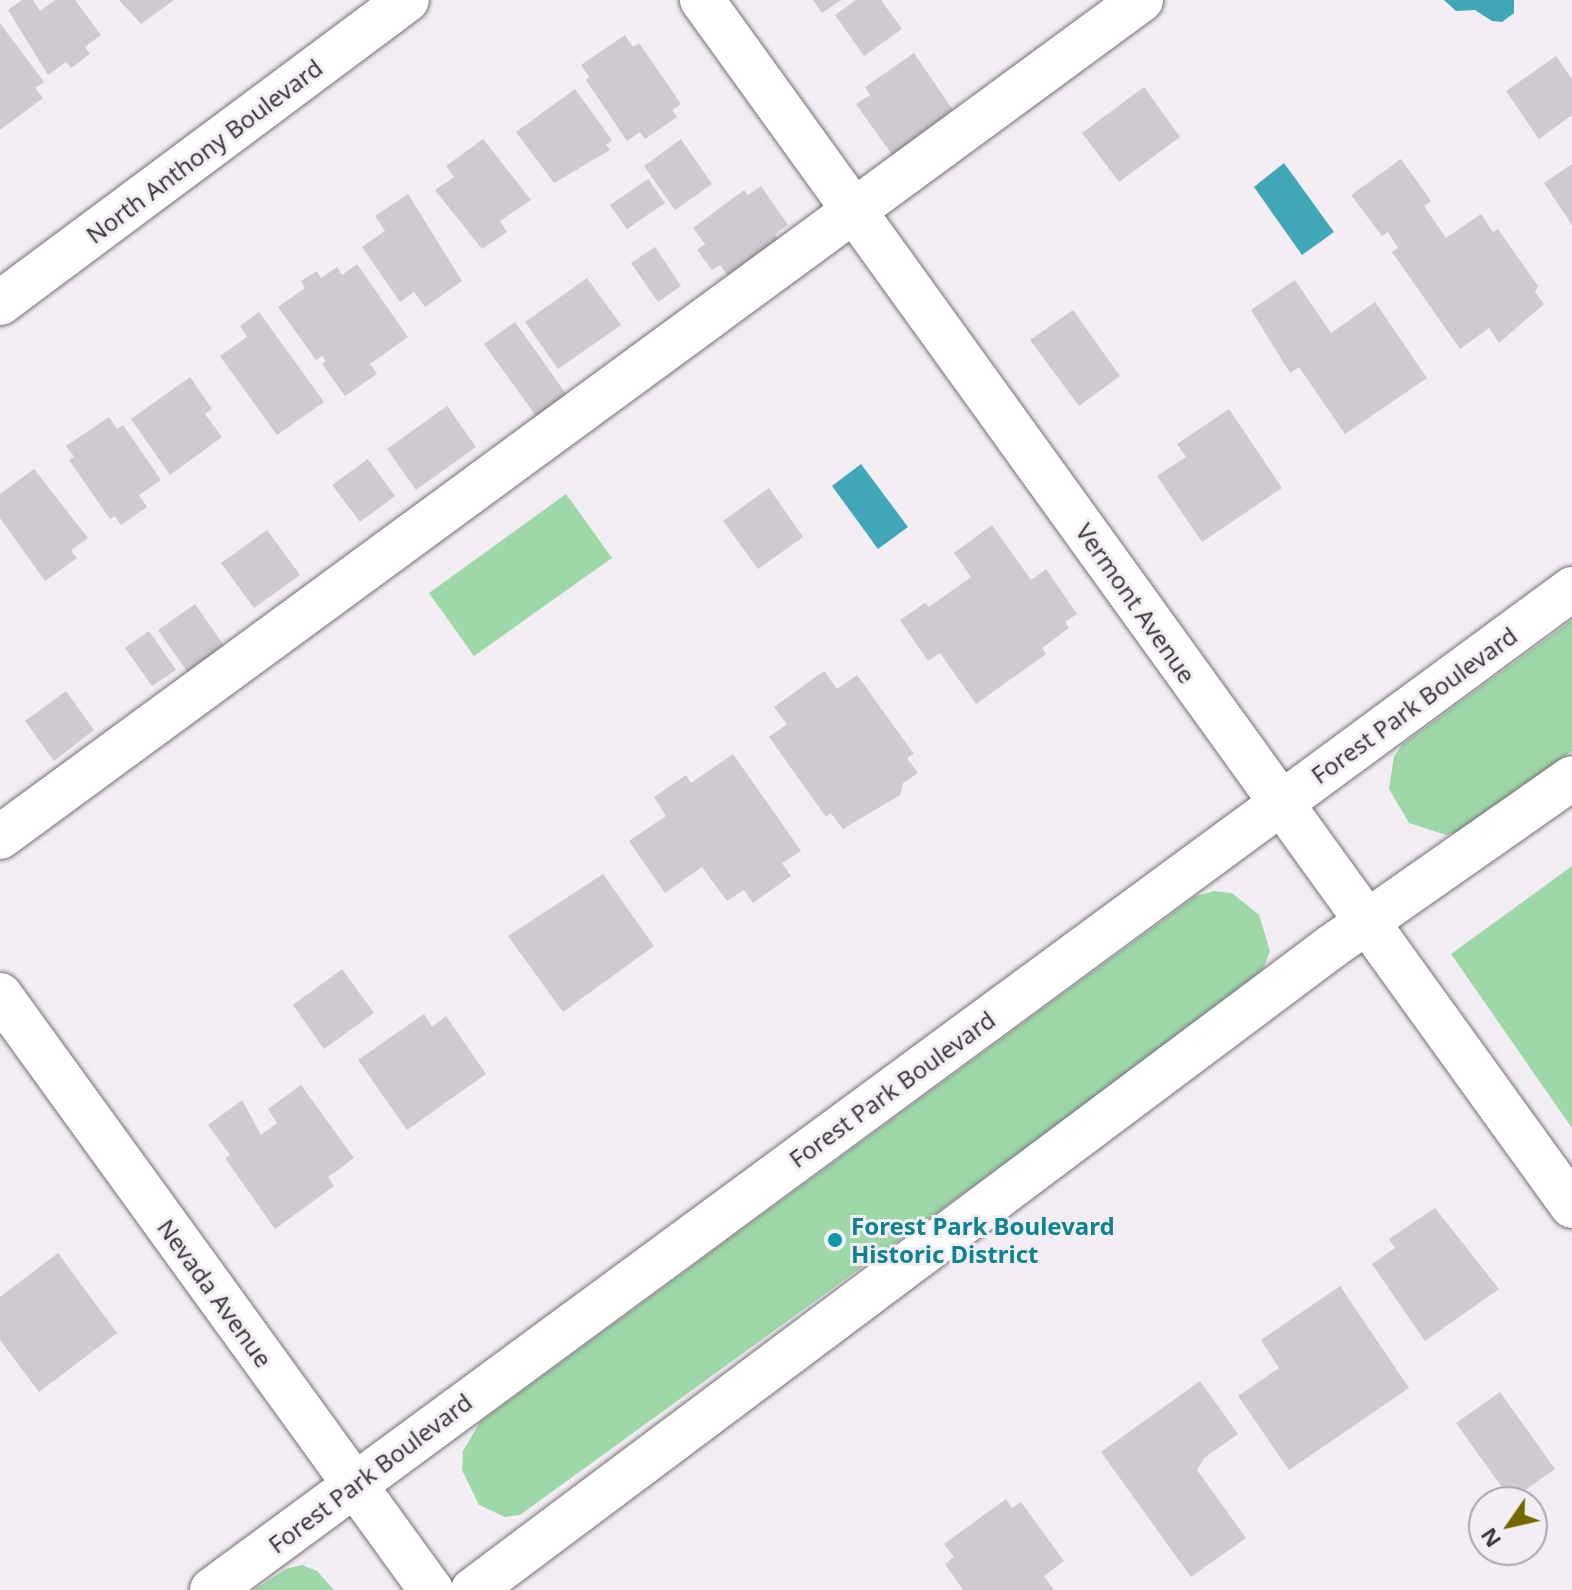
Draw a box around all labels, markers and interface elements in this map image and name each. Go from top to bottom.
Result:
street label: North Anthony Boulevard [80,53,328,249]
street label: Vermont Avenue [1070,518,1202,688]
street label: Forest Park Boulevard [1305,621,1523,789]
street label: Forest Park Boulevard [783,1005,1001,1173]
place label: Forest Park Boulevard Historic District [851,1212,1115,1268]
street label: Nevada Avenue [152,1213,278,1373]
marker: Forest Park Boulevard Historic District [826,1231,844,1249]
street label: Forest Park Boulevard [263,1387,477,1559]
north arrow [1468,1486,1548,1566]
text: N [1472,1523,1507,1554]

